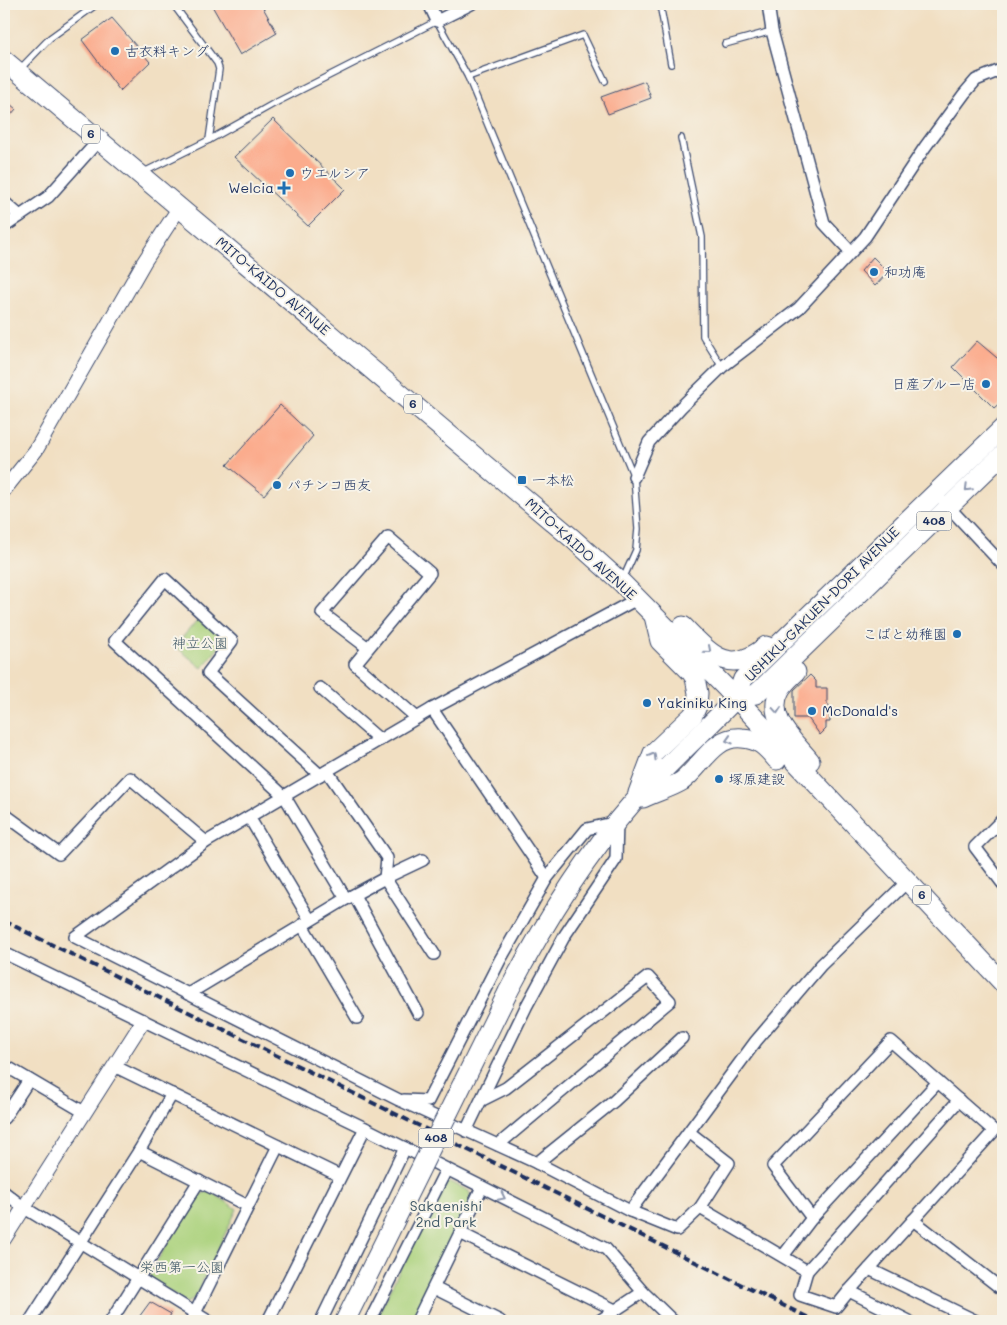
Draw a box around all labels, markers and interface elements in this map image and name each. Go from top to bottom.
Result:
place label: 古衣料キング [125,41,209,60]
marker: 古衣料キング [109,45,121,57]
road number: 6 [82,125,100,144]
place label: ウエルシア [300,163,370,182]
marker: ウエルシア [284,167,296,179]
place label: Welcia [228,178,274,197]
marker: Welcia [278,182,290,194]
street label: MITO-KAIDO AVENUE [212,232,335,339]
place label: 和功庵 [884,262,926,281]
marker: 和功庵 [868,266,880,278]
place label: 日産ブルー店 [892,374,976,393]
marker: 日産ブルー店 [980,378,992,390]
road number: 6 [404,394,422,414]
place label: 一本松 [532,470,574,489]
marker: 一本松 [516,474,528,486]
place label: パチンコ西友 [287,475,371,494]
marker: パチンコ西友 [271,479,283,491]
one-way arrow [965,482,974,491]
street label: MITO-KAIDO AVENUE [522,493,641,604]
road number: 408 [916,512,952,530]
street label: USHIKU-GAKUEN-DORI AVENUE [740,522,903,685]
place label: こばと幼稚園 [863,624,947,643]
marker: こばと幼稚園 [951,628,963,640]
park label: 神立公園 [172,633,228,652]
one-way arrow [703,645,712,654]
place label: Yakiniku King [657,693,747,712]
marker: Yakiniku King [641,697,653,709]
place label: McDonald's [822,701,898,720]
marker: McDonald's [806,705,818,717]
one-way arrow [771,707,782,715]
one-way arrow [724,734,733,745]
one-way arrow [647,752,657,761]
place label: 塚原建設 [729,769,785,788]
marker: 塚原建設 [713,773,725,785]
road number: 6 [913,886,931,904]
road number: 408 [418,1128,454,1148]
one-way arrow [497,1191,506,1201]
park label: Sakaenishi 2nd Park [410,1196,482,1231]
park label: 栄西第一公園 [140,1257,224,1276]

